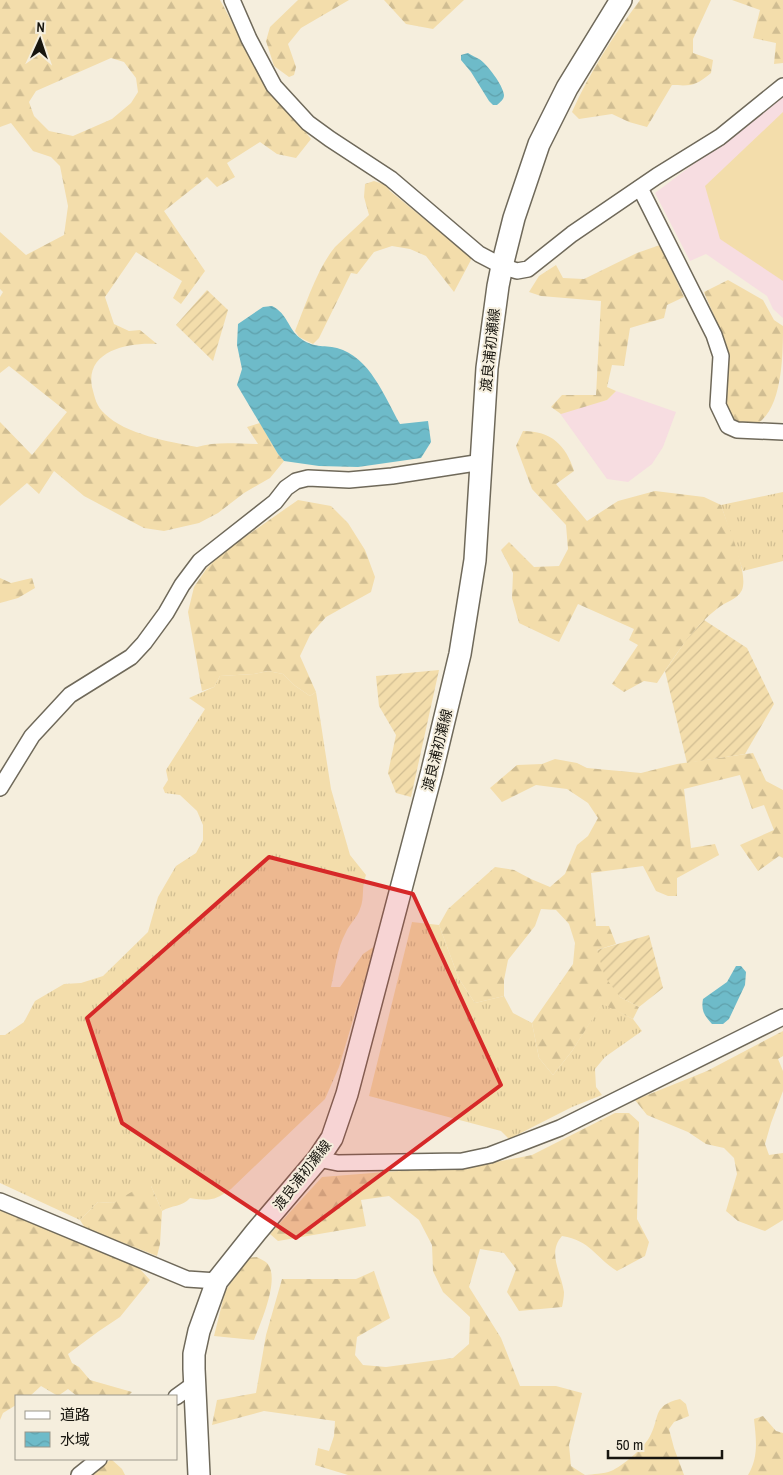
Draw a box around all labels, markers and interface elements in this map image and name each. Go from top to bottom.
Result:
north arrow [15,15,65,65]
text: N [36,18,45,36]
street label: 渡良浦初瀬線 [477,307,503,393]
street label: 渡良浦初瀬線 [418,707,456,793]
street label: 渡良浦初瀬線 [269,1136,335,1214]
legend [15,1395,178,1460]
text: 道路 [60,1404,90,1425]
scale bar [608,1428,722,1460]
text: 水域 [60,1429,90,1450]
text: 50 m [616,1434,643,1455]

